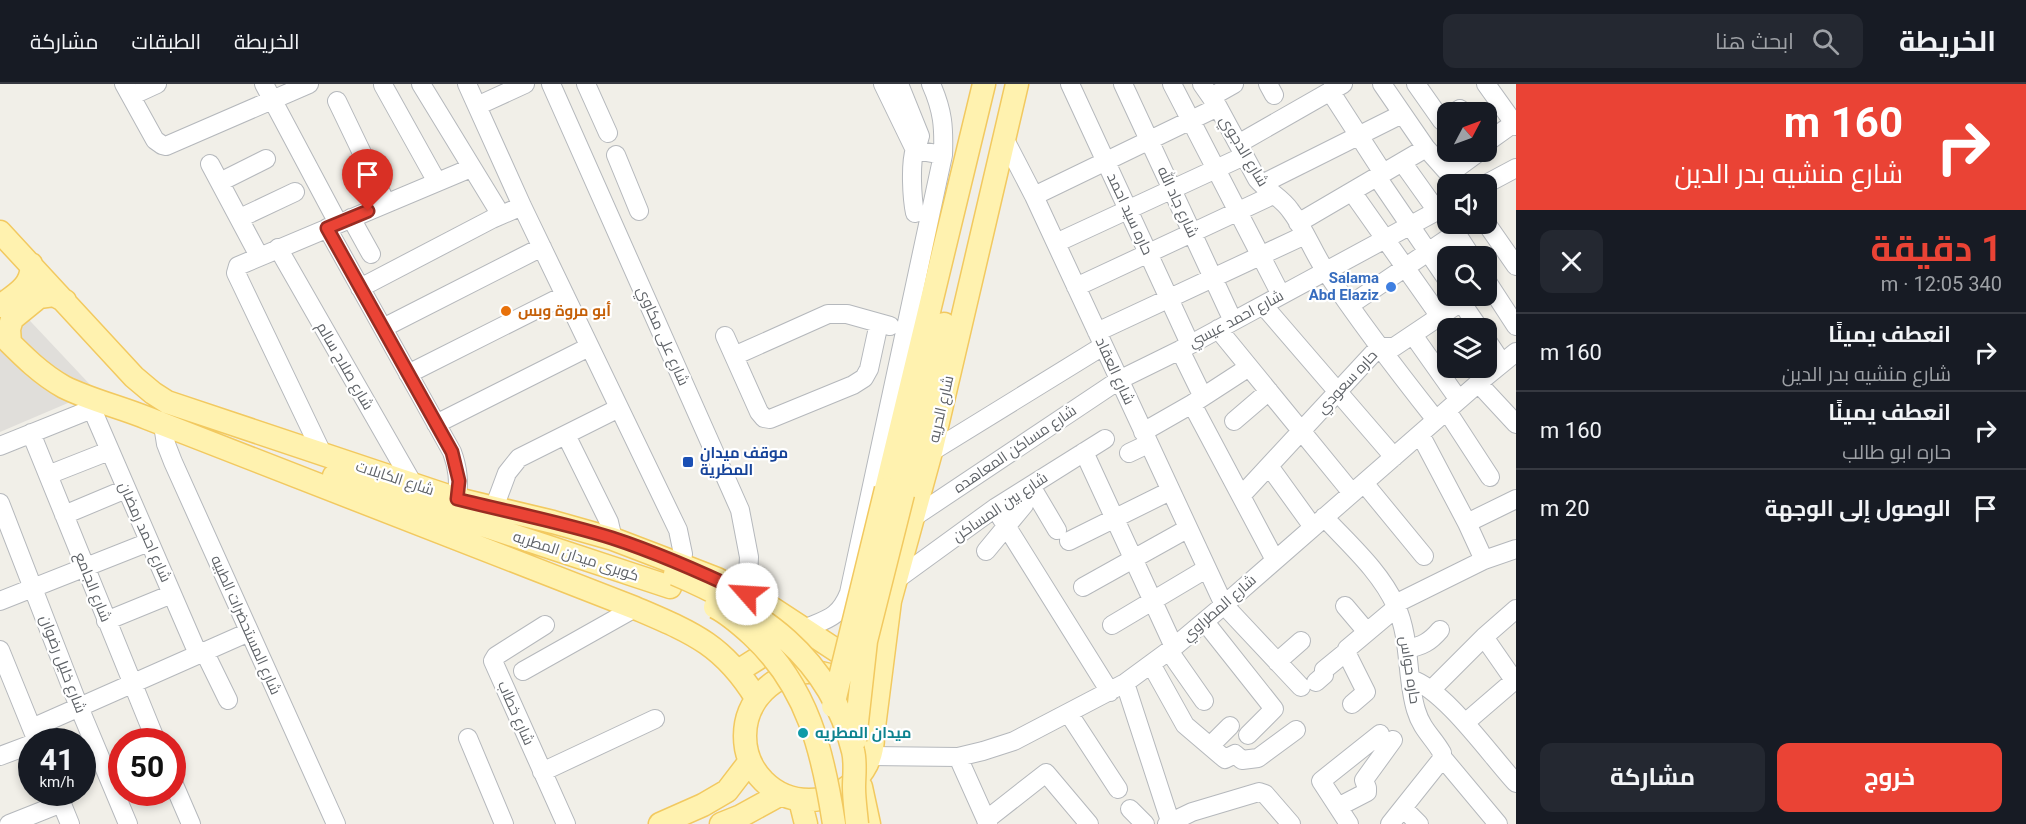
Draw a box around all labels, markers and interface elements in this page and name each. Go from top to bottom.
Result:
search box [1443,14,1863,68]
icon: search [1809,25,1842,58]
text: الخريطة [1899,25,1996,58]
text: ابحث هنا [1715,29,1794,54]
text: مشاركة [30,30,99,54]
text: الطبقات [132,30,201,54]
text: الخريطة [234,30,300,54]
text: 160 m [1784,98,1903,147]
north arrow [1437,102,1497,162]
map controls [1437,102,1497,378]
icon: right [1924,108,2002,186]
street label: شارع الدجوي [1213,112,1272,191]
pin [342,149,393,211]
icon: arrive [351,158,384,191]
text: شارع منشيه بدر الدين [1675,158,1903,190]
street label: شارع جاد الله [1152,163,1203,241]
street label: حاره سيد احمد [1103,170,1157,258]
button: sound [1437,174,1497,234]
text: 1 دقيقة [1871,228,2002,270]
button: close [1540,230,1603,293]
button: search [1437,246,1497,306]
place label: Salama Abd Elaziz [1309,269,1379,304]
text: 340 m · 12:05 [1881,272,2002,296]
marker: Salama Abd Elaziz [1384,280,1398,294]
street label: شارع على مكاوي [630,284,693,390]
street label: شارع احمد عيسي [1185,286,1288,354]
place label: أبو مروة وبس [518,301,611,320]
marker: أبو مروة وبس [499,304,513,318]
button: layers [1437,318,1497,378]
street label: شارع صلاح سالم [311,319,377,414]
text: انعطف يمينًا [1828,322,1951,347]
street label: شارع العقاد [1090,335,1138,408]
icon: right [1969,336,2002,369]
text: 160 m [1540,340,1602,365]
street label: حاره سعودي [1313,346,1383,420]
text: شارع منشيه بدر الدين [1782,362,1951,386]
street label: شارع الحريه [925,374,959,445]
text: انعطف يمينًا [1828,400,1951,425]
street label: شارع مساكن المعاهده [950,401,1081,498]
icon: right [1969,414,2002,447]
text: 160 m [1540,418,1602,443]
text: حاره ابو طالب [1842,440,1951,464]
place label: موقف ميدان المطرية [700,444,788,479]
marker: موقف ميدان المطرية [681,455,695,469]
street label: شارع الكابلات [353,457,436,501]
street label: شارع بين المساكن [949,469,1052,547]
street label: شارع احمد رمضان [113,479,175,586]
icon: arrive [1969,492,2002,525]
text: 20 m [1540,496,1590,521]
text: الوصول إلى الوجهة [1765,496,1951,521]
street label: كوبرى ميدان المطريه [510,527,641,586]
street label: شارع الجامع [69,550,115,625]
street label: شارع المستحضرات الطبيه [205,553,285,698]
position arrow [715,562,779,626]
street label: شارع المطراوي [1178,571,1262,647]
street label: شارع خليل رضوان [34,613,90,716]
street label: حاره حواس [1395,635,1424,705]
street label: شارع خطاب [492,678,538,749]
place label: ميدان المطريه [815,724,911,742]
marker: ميدان المطريه [796,726,810,740]
speed limit sign: 50 [108,728,186,806]
text: 41 [40,742,74,777]
button: مشاركة [1540,743,1765,812]
button: خروج [1777,743,2002,812]
text: km/h [39,773,75,791]

